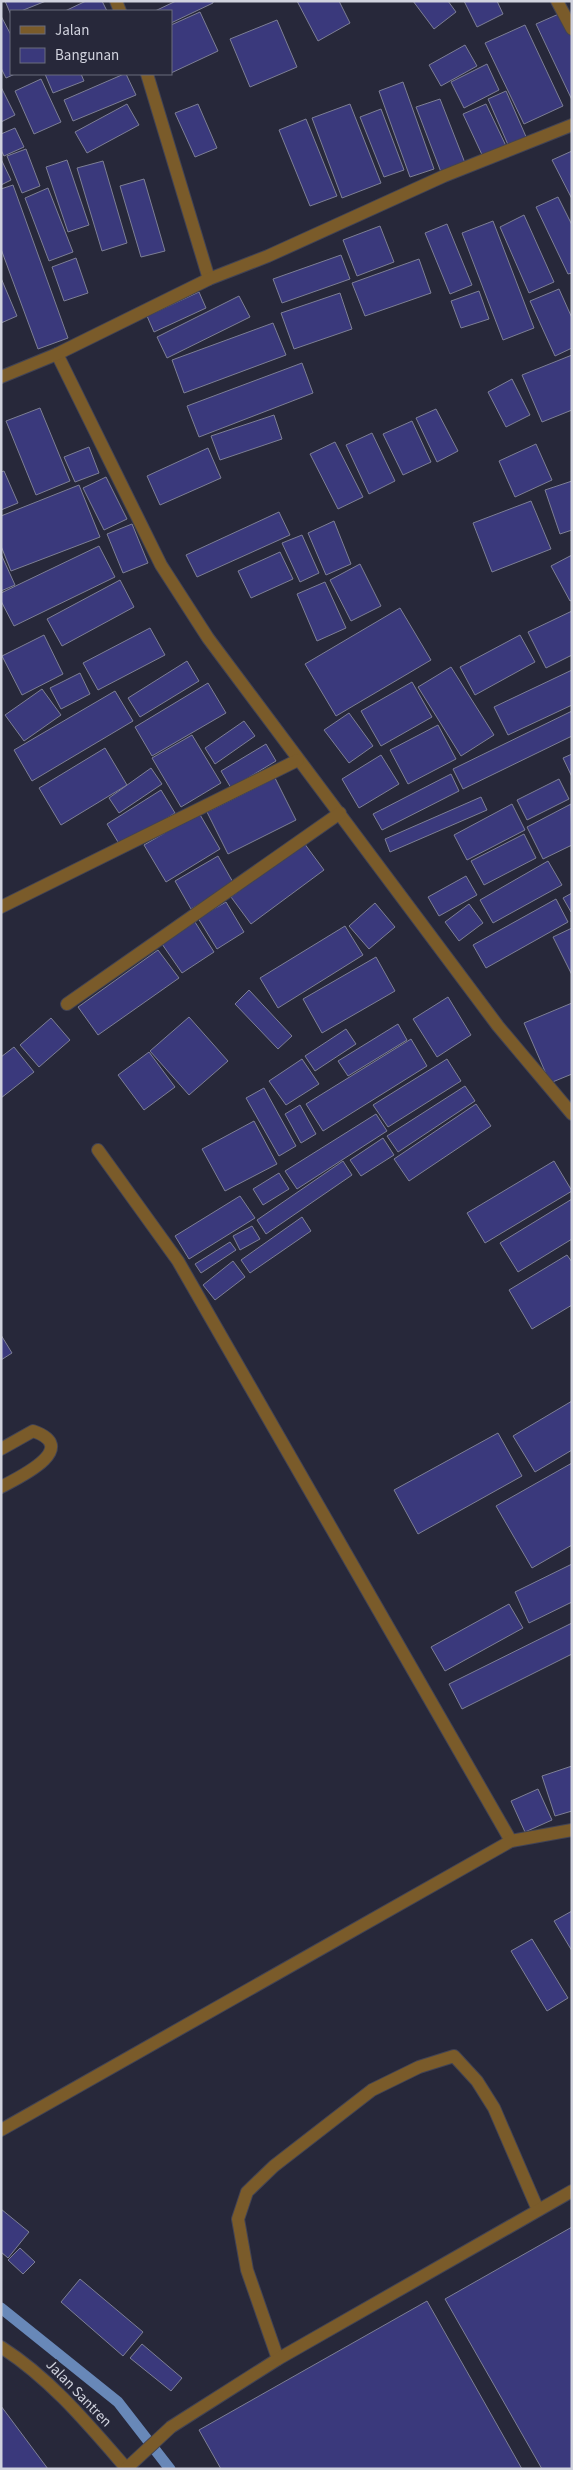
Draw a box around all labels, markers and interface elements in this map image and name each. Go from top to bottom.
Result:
legend [10,10,172,75]
text: Jalan [55,20,89,41]
text: Bangunan [55,45,119,66]
street label: Jalan Santren [41,2355,116,2432]

